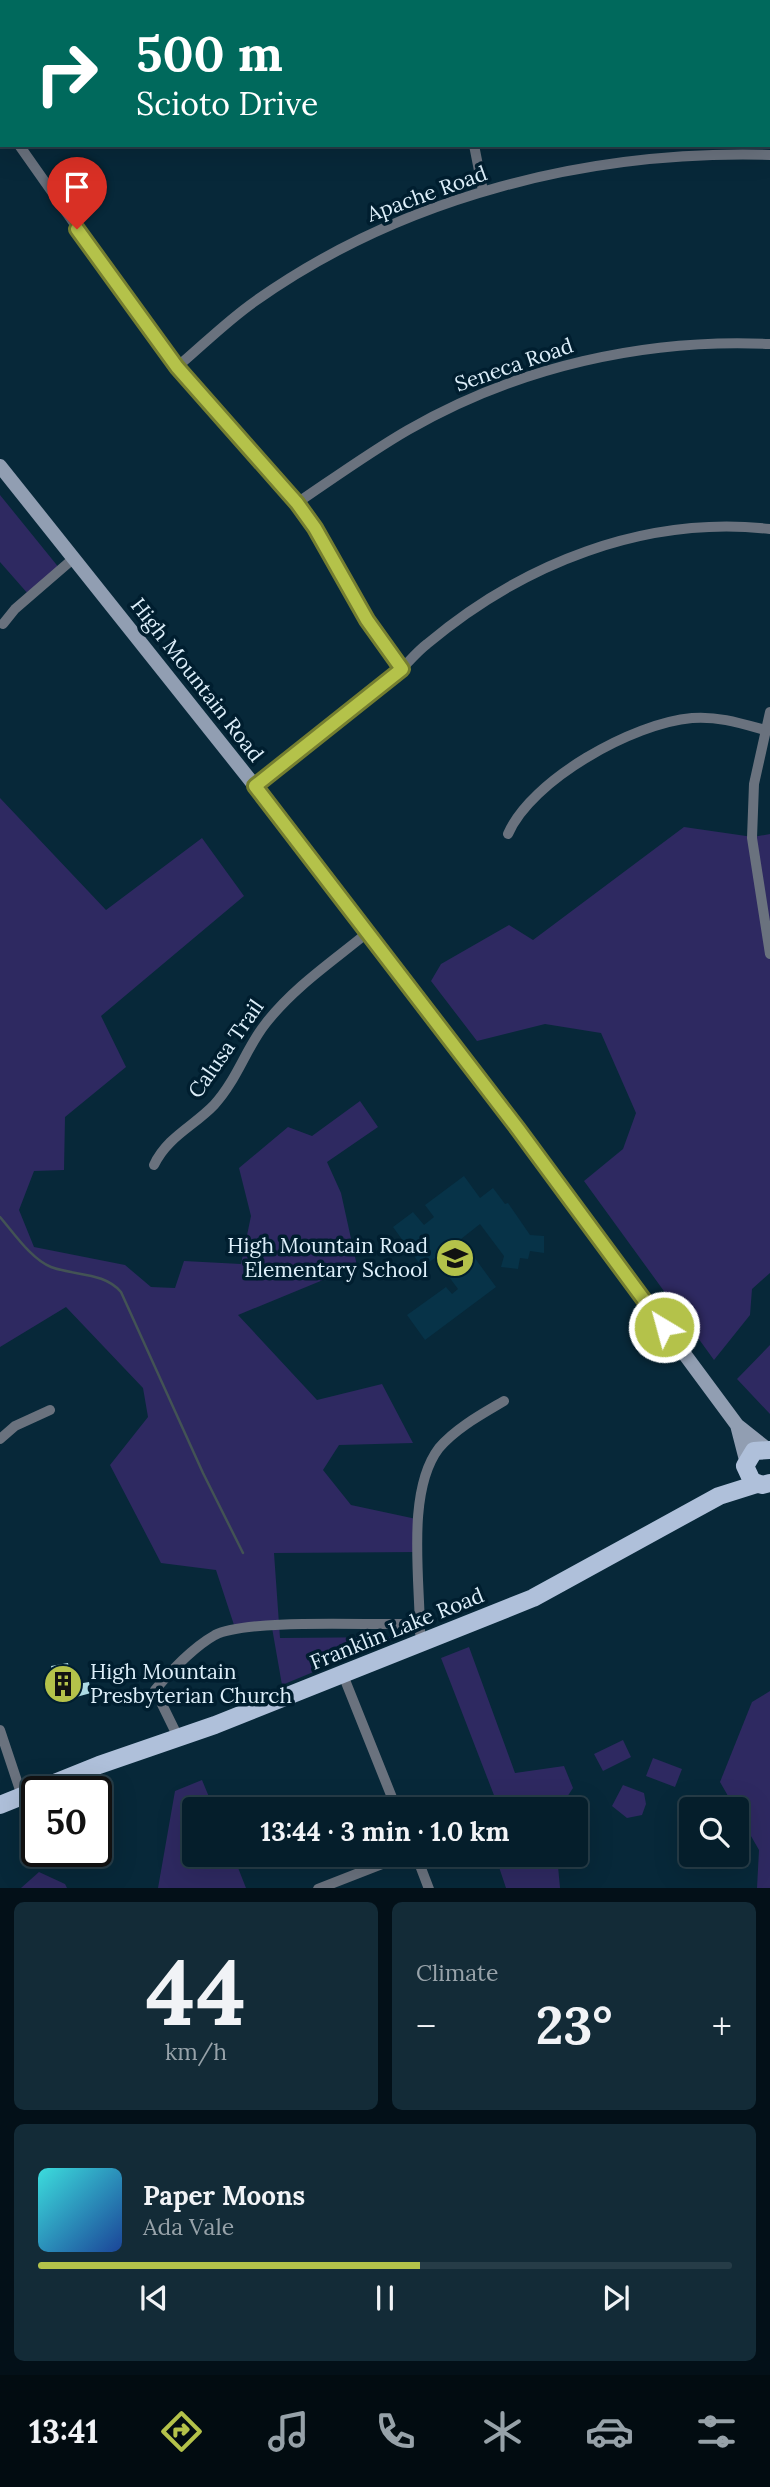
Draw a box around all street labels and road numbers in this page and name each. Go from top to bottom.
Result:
street label: Apache Road [362,159,491,228]
street label: Seneca Road [451,332,577,397]
street label: High Mountain Road [125,592,270,767]
street label: Calusa Trail [182,994,269,1103]
street label: Franklin Lake Road [306,1581,488,1676]

